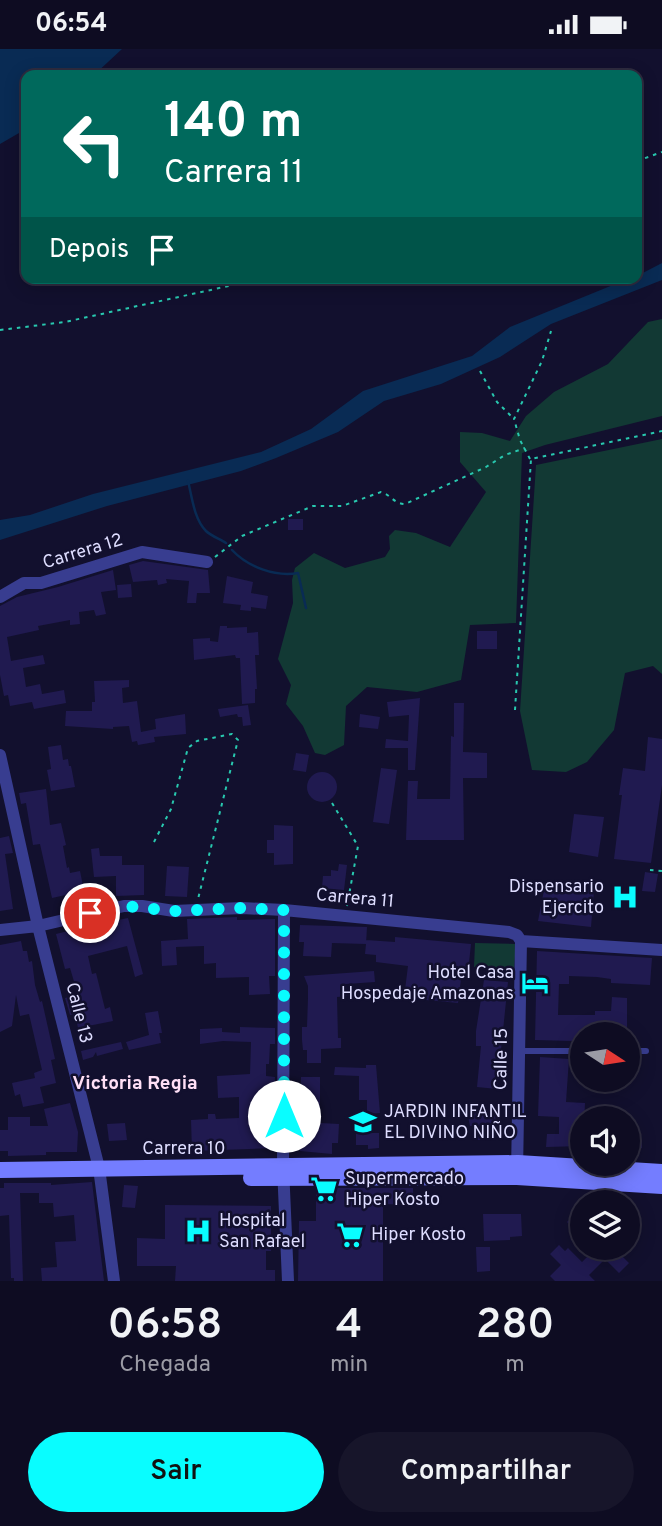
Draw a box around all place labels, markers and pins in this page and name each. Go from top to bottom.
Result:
place label: Dispensario Ejercito [509,876,604,920]
hospital icon: Dispensario Ejercito [610,882,640,912]
pin [60,883,120,943]
place label: Hotel Casa Hospedaje Amazonas [341,962,514,1006]
hotel icon: Hotel Casa Hospedaje Amazonas [520,968,550,998]
place label: JARDIN INFANTIL EL DIVINO NIÑO [384,1101,527,1145]
school or university icon: JARDIN INFANTIL EL DIVINO NIÑO [348,1107,378,1137]
place label: Supermercado Hiper Kosto [345,1168,464,1212]
supermarket icon: Supermercado Hiper Kosto [309,1174,339,1204]
place label: Hospital San Rafael [219,1210,305,1254]
hospital icon: Hospital San Rafael [183,1216,213,1246]
supermarket icon: Hiper Kosto [335,1220,365,1250]
place label: Hiper Kosto [371,1224,466,1247]

